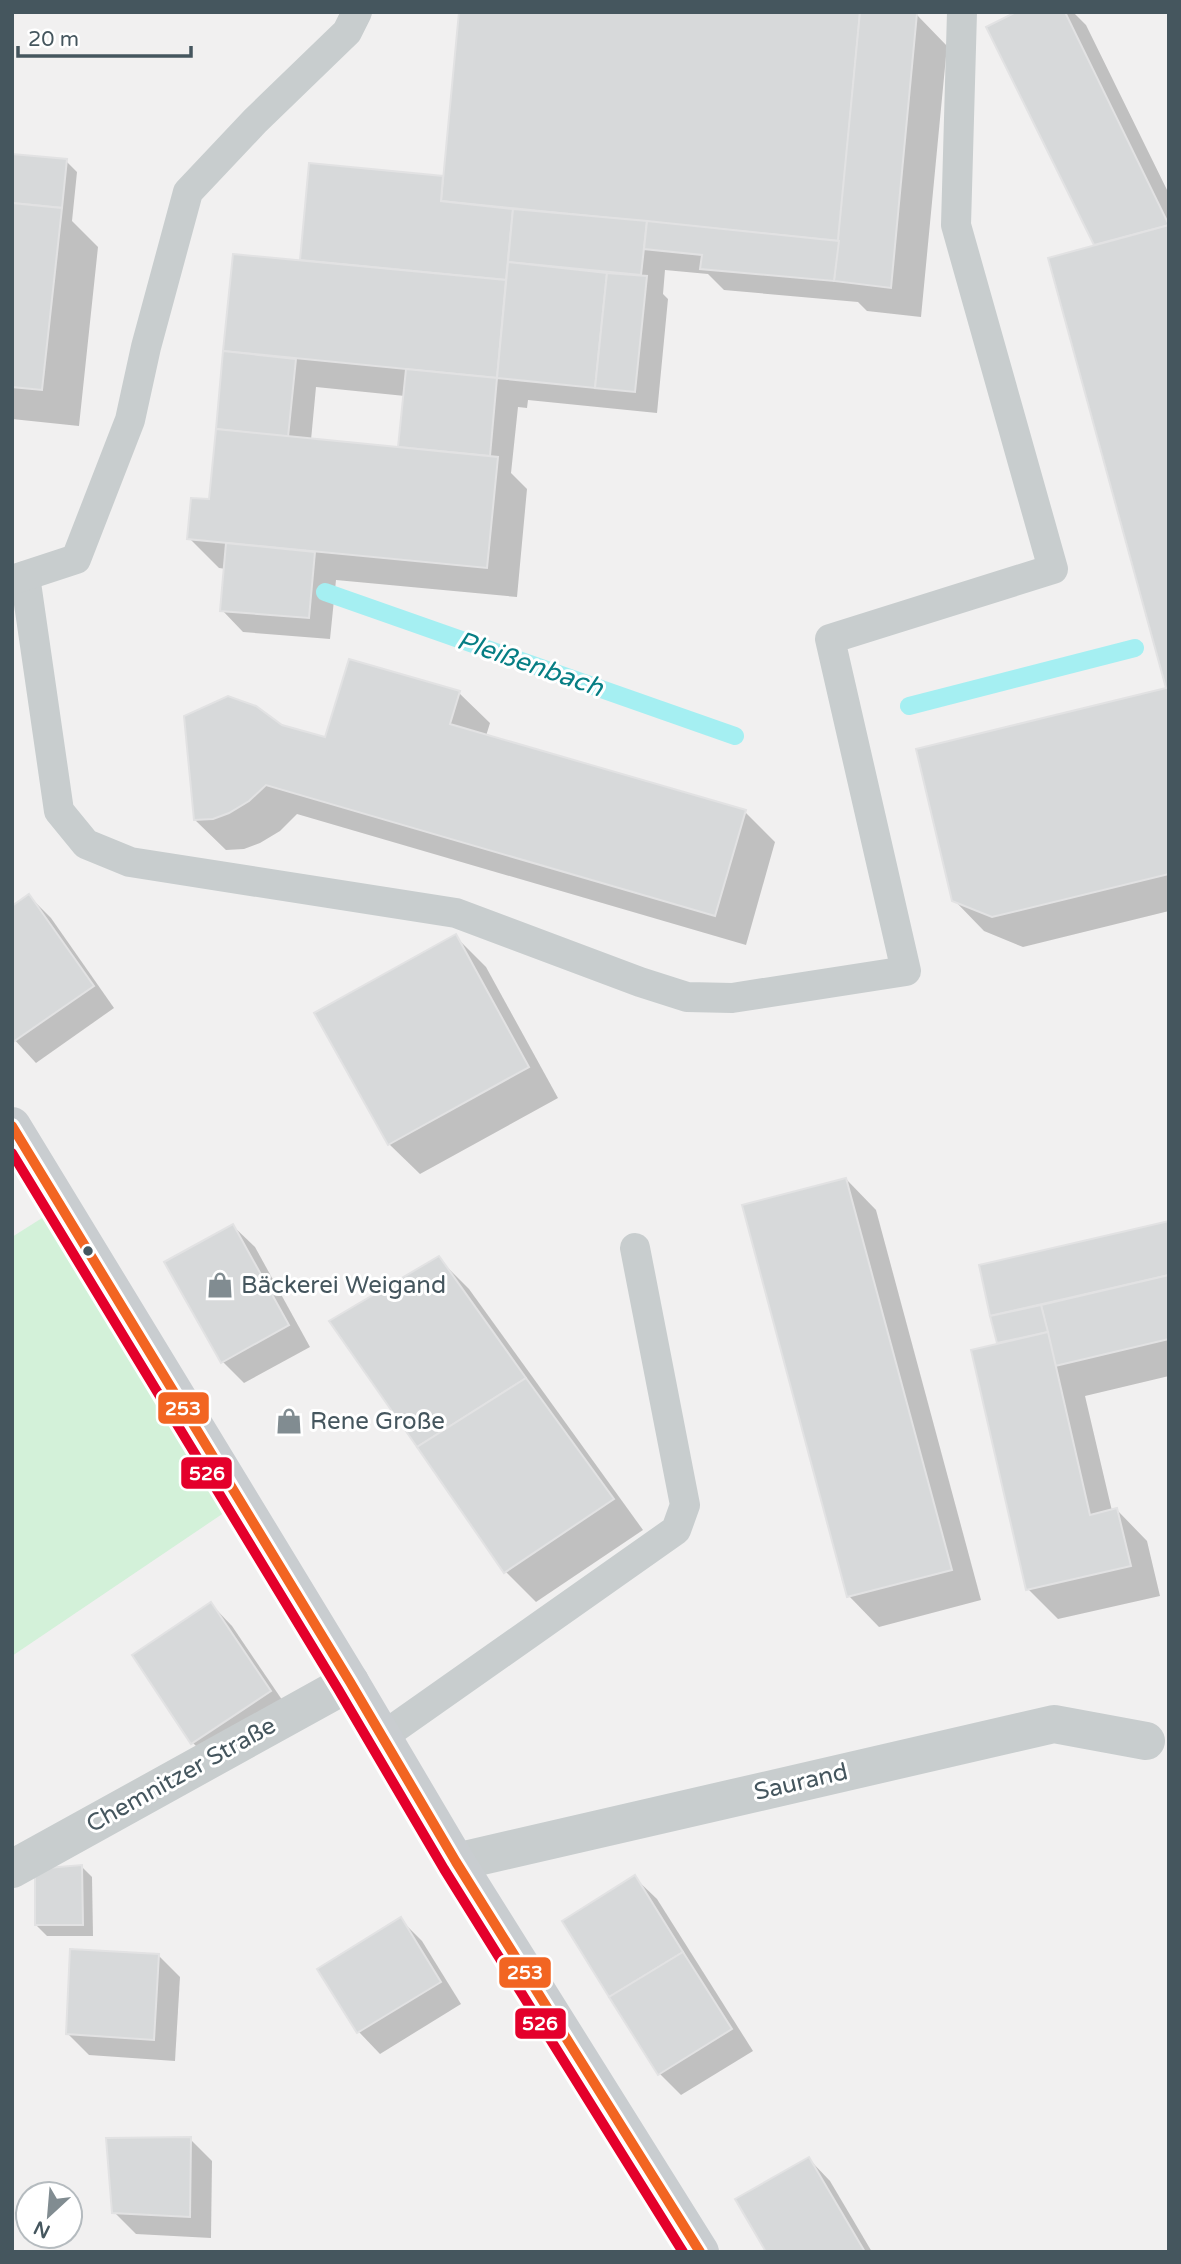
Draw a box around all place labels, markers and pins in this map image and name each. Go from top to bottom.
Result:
unlabelled marker [81,1244,95,1258]
shop icon: Bäckerei Weigand [205,1270,235,1300]
place label: Bäckerei Weigand [241,1271,446,1300]
shop icon: Rene Große [274,1406,304,1436]
place label: Rene Große [310,1407,445,1436]

